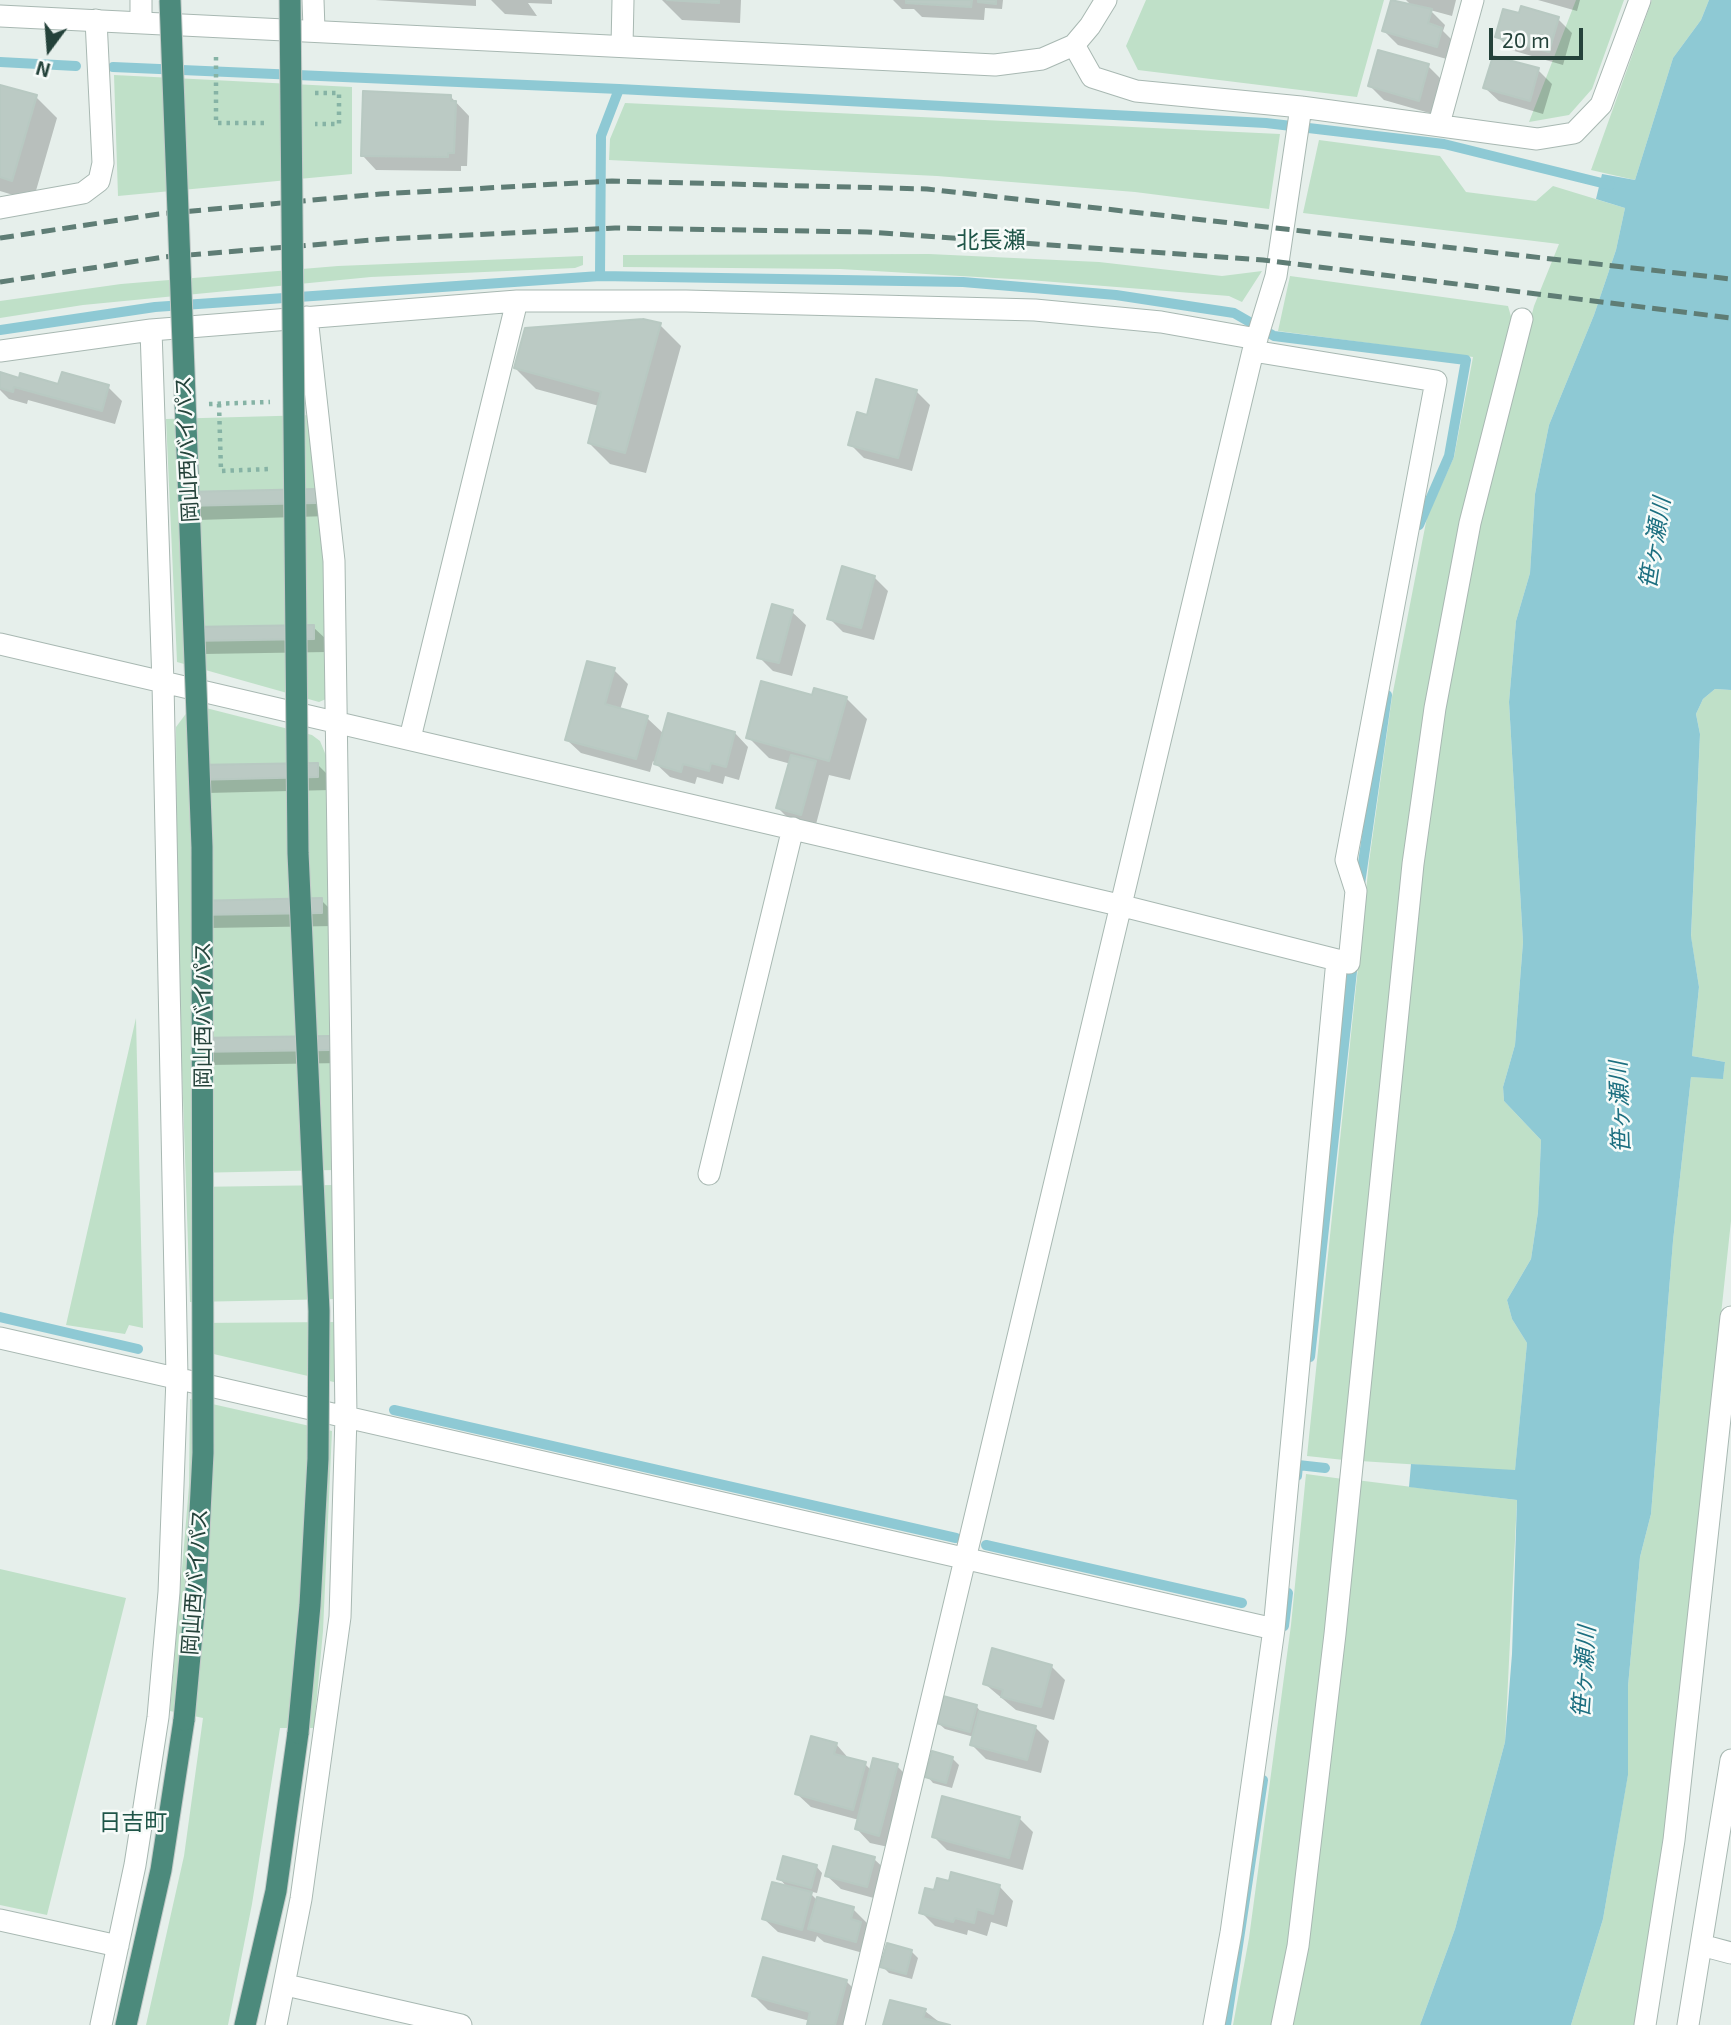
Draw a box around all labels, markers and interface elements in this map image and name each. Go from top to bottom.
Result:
north arrow [14,14,84,84]
scale bar [1493,14,1588,58]
text: 20 m [1502,27,1550,52]
text: N [33,57,53,83]
district label: 北長瀬 [957,226,1025,254]
street label: 岡山西バイパス [171,375,203,523]
water label: 笹ヶ瀬川 [1634,495,1676,591]
street label: 岡山西バイパス [190,942,216,1088]
water label: 笹ヶ瀬川 [1605,1061,1635,1153]
street label: 岡山西バイパス [177,1508,213,1656]
water label: 笹ヶ瀬川 [1567,1625,1601,1719]
district label: 日吉町 [99,1808,167,1836]

